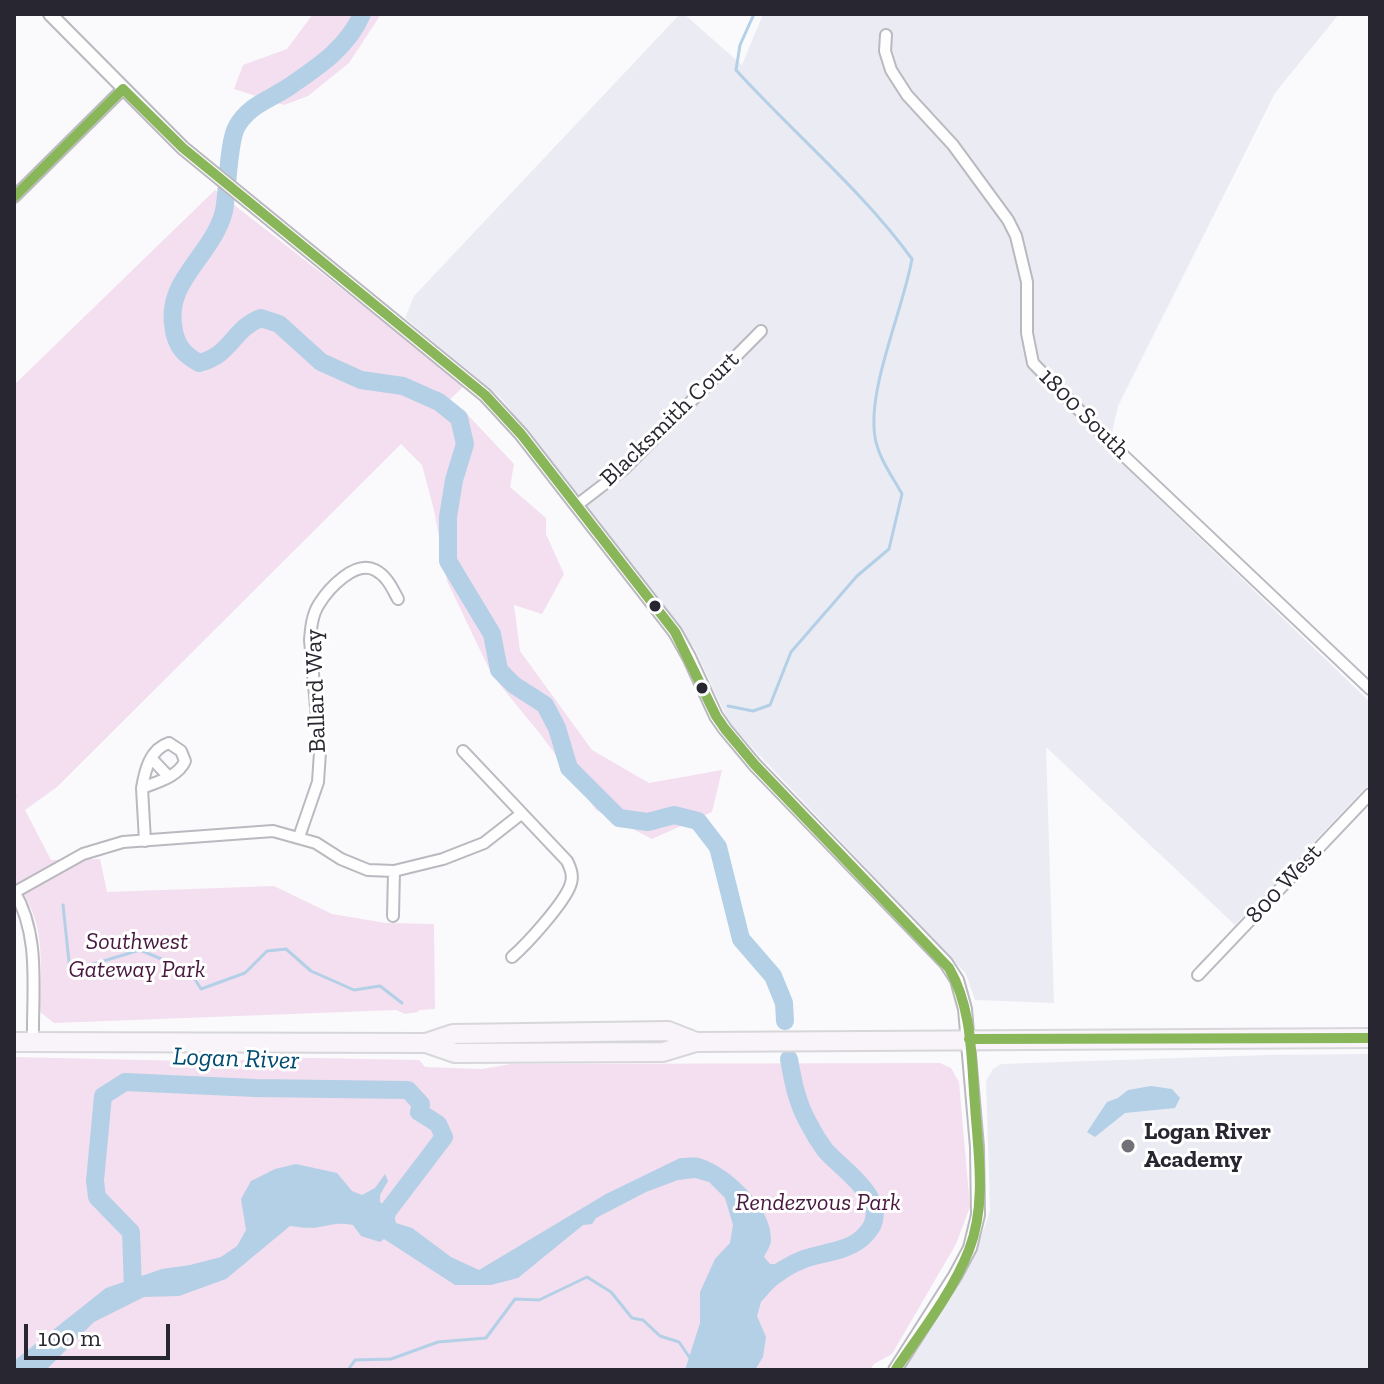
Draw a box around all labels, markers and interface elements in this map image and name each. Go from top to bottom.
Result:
street label: Blacksmith Court [595,345,745,493]
street label: 1800 South [1033,363,1135,465]
unlabelled marker [647,598,663,614]
street label: Ballard Way [299,629,333,753]
unlabelled marker [694,680,710,696]
street label: 800 West [1240,838,1328,930]
park label: Southwest Gateway Park [69,928,205,984]
water label: Logan River [172,1041,300,1077]
place label: Logan River Academy [1144,1118,1271,1174]
marker: Logan River Academy [1119,1137,1137,1155]
park label: Rendezvous Park [735,1189,901,1217]
scale bar [28,1308,174,1358]
text: 100 m [38,1323,101,1352]

